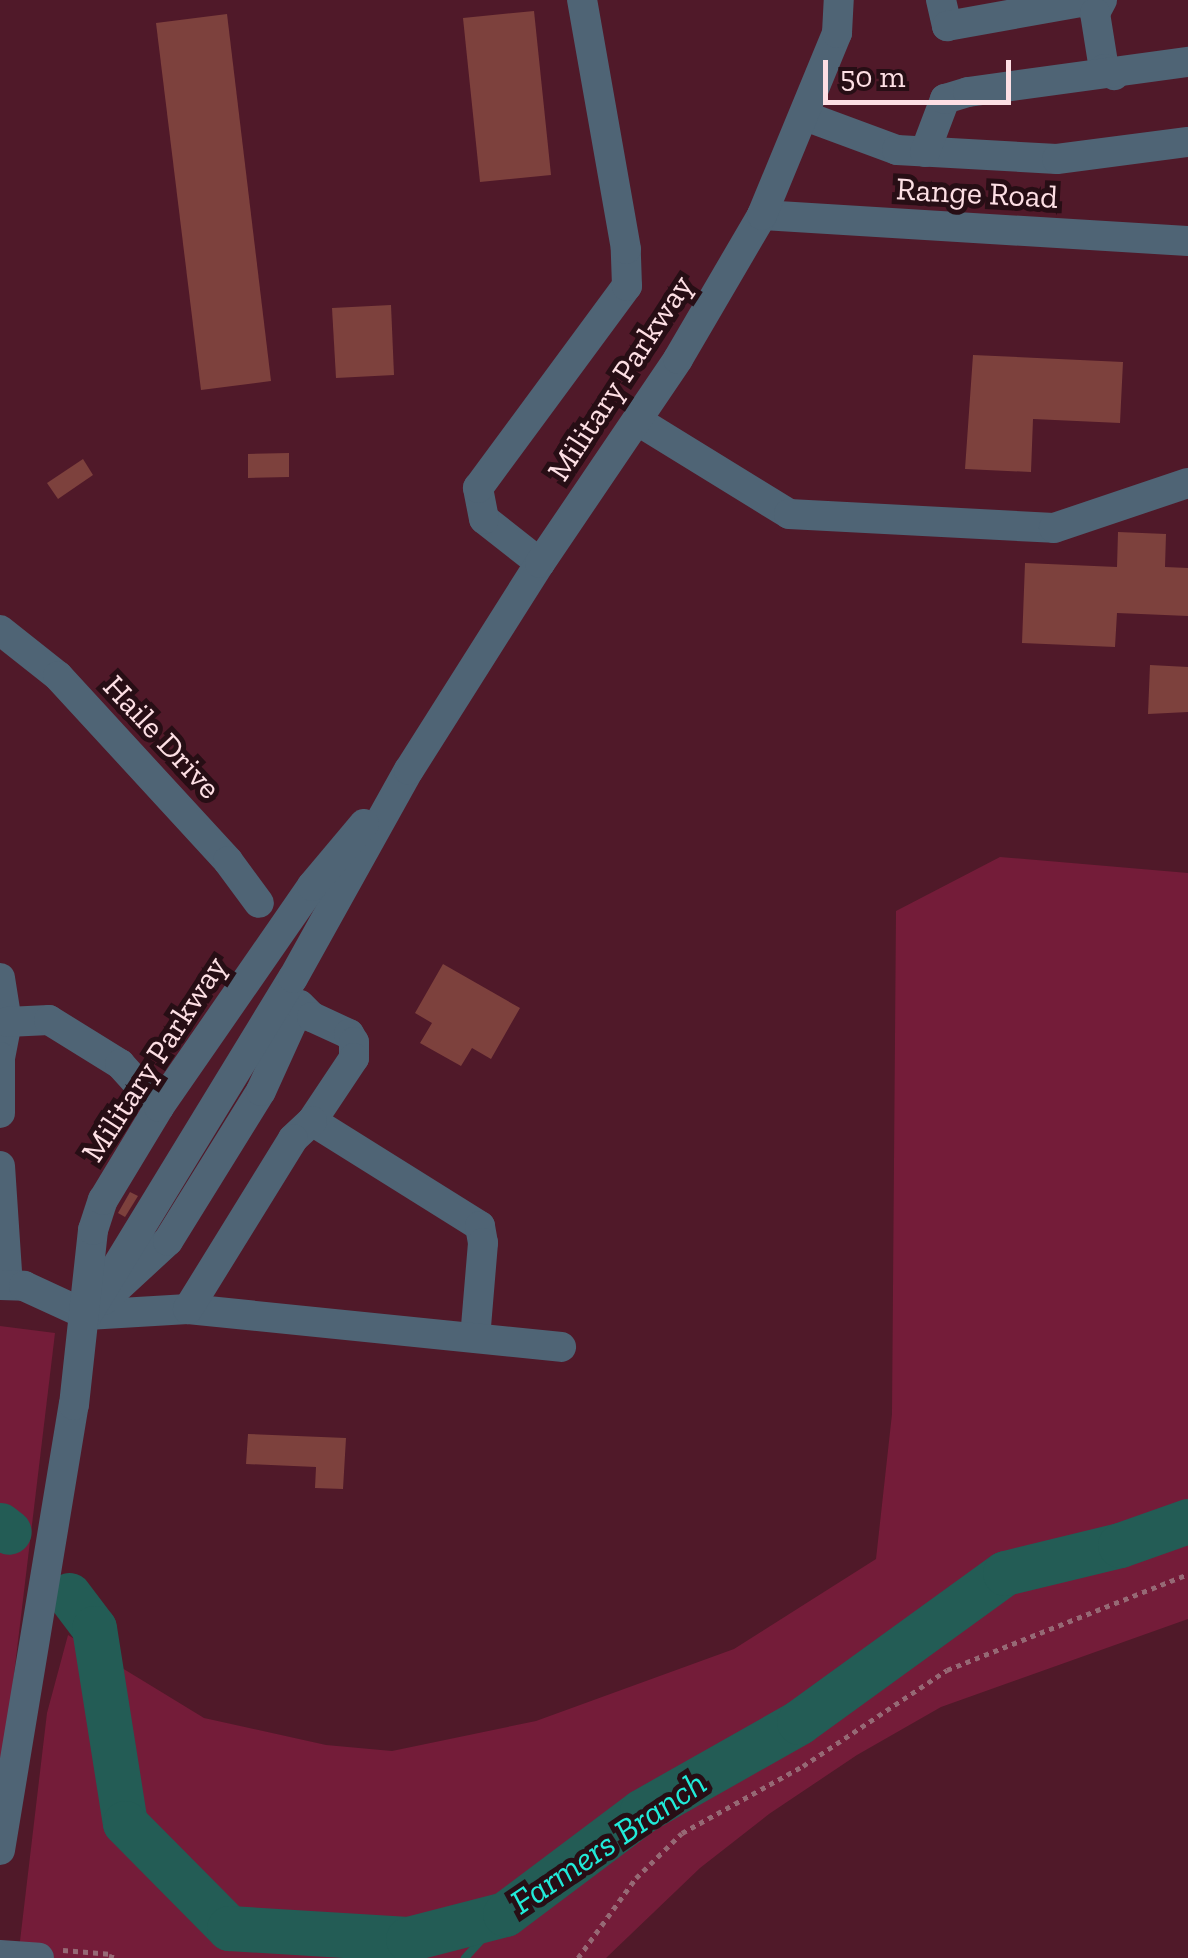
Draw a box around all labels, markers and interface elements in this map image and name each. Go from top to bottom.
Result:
scale bar [828,40,1016,102]
text: 50 m [840,59,905,95]
street label: Range Road [895,170,1059,216]
street label: Military Parkway [539,268,701,488]
street label: Haile Drive [95,667,229,807]
street label: Military Parkway [73,949,235,1169]
water label: Farmers Branch [502,1761,714,1923]

